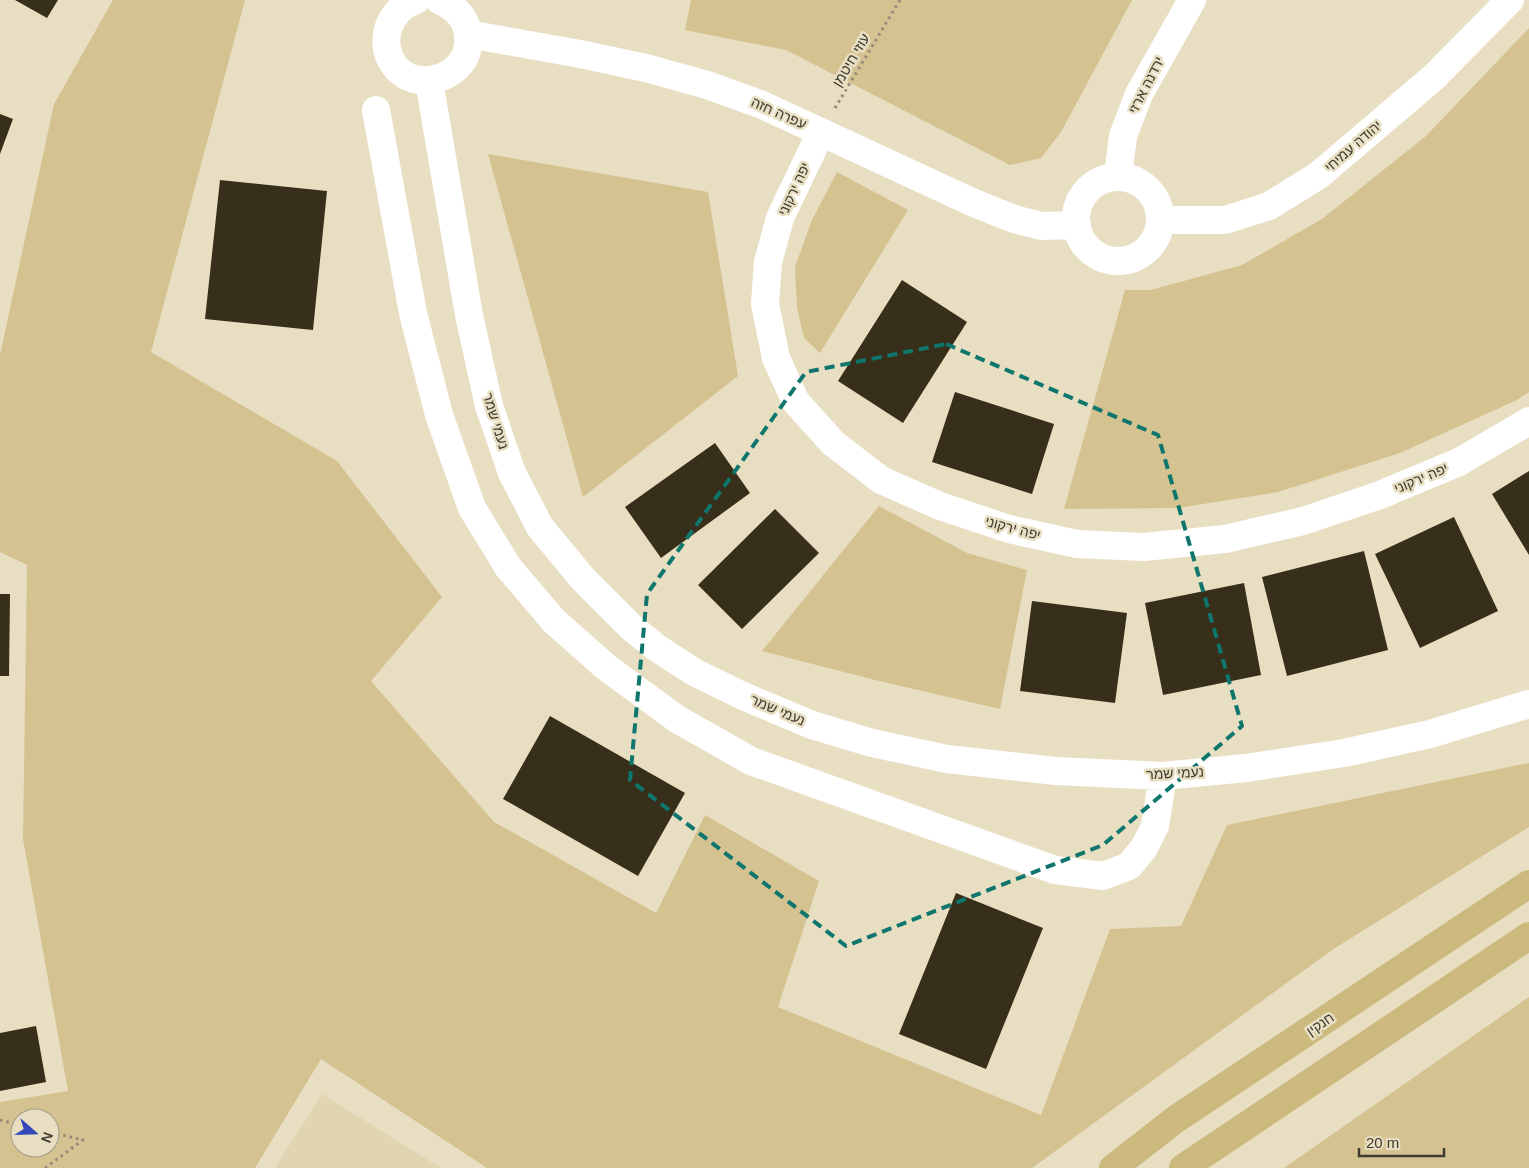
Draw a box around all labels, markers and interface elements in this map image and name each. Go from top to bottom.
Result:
street label: עוזי חיטמן [829,31,873,89]
street label: ירדנה ארזי [1125,54,1167,116]
street label: עפרה חזה [749,94,809,132]
street label: יהודה עמיחי [1321,117,1385,175]
street label: יפה ירקוני [775,160,813,218]
street label: נעמי שמר [480,391,512,451]
street label: יפה ירקוני [1392,460,1450,496]
street label: יפה ירקוני [984,513,1042,543]
street label: נעמי שמר [748,691,808,729]
street label: נעמי שמר [1146,763,1204,783]
street label: חנקין [1303,1009,1337,1039]
north arrow [10,1108,60,1158]
scale bar [1359,1126,1444,1158]
text: N [38,1130,56,1145]
text: 20 m [1366,1134,1399,1151]

